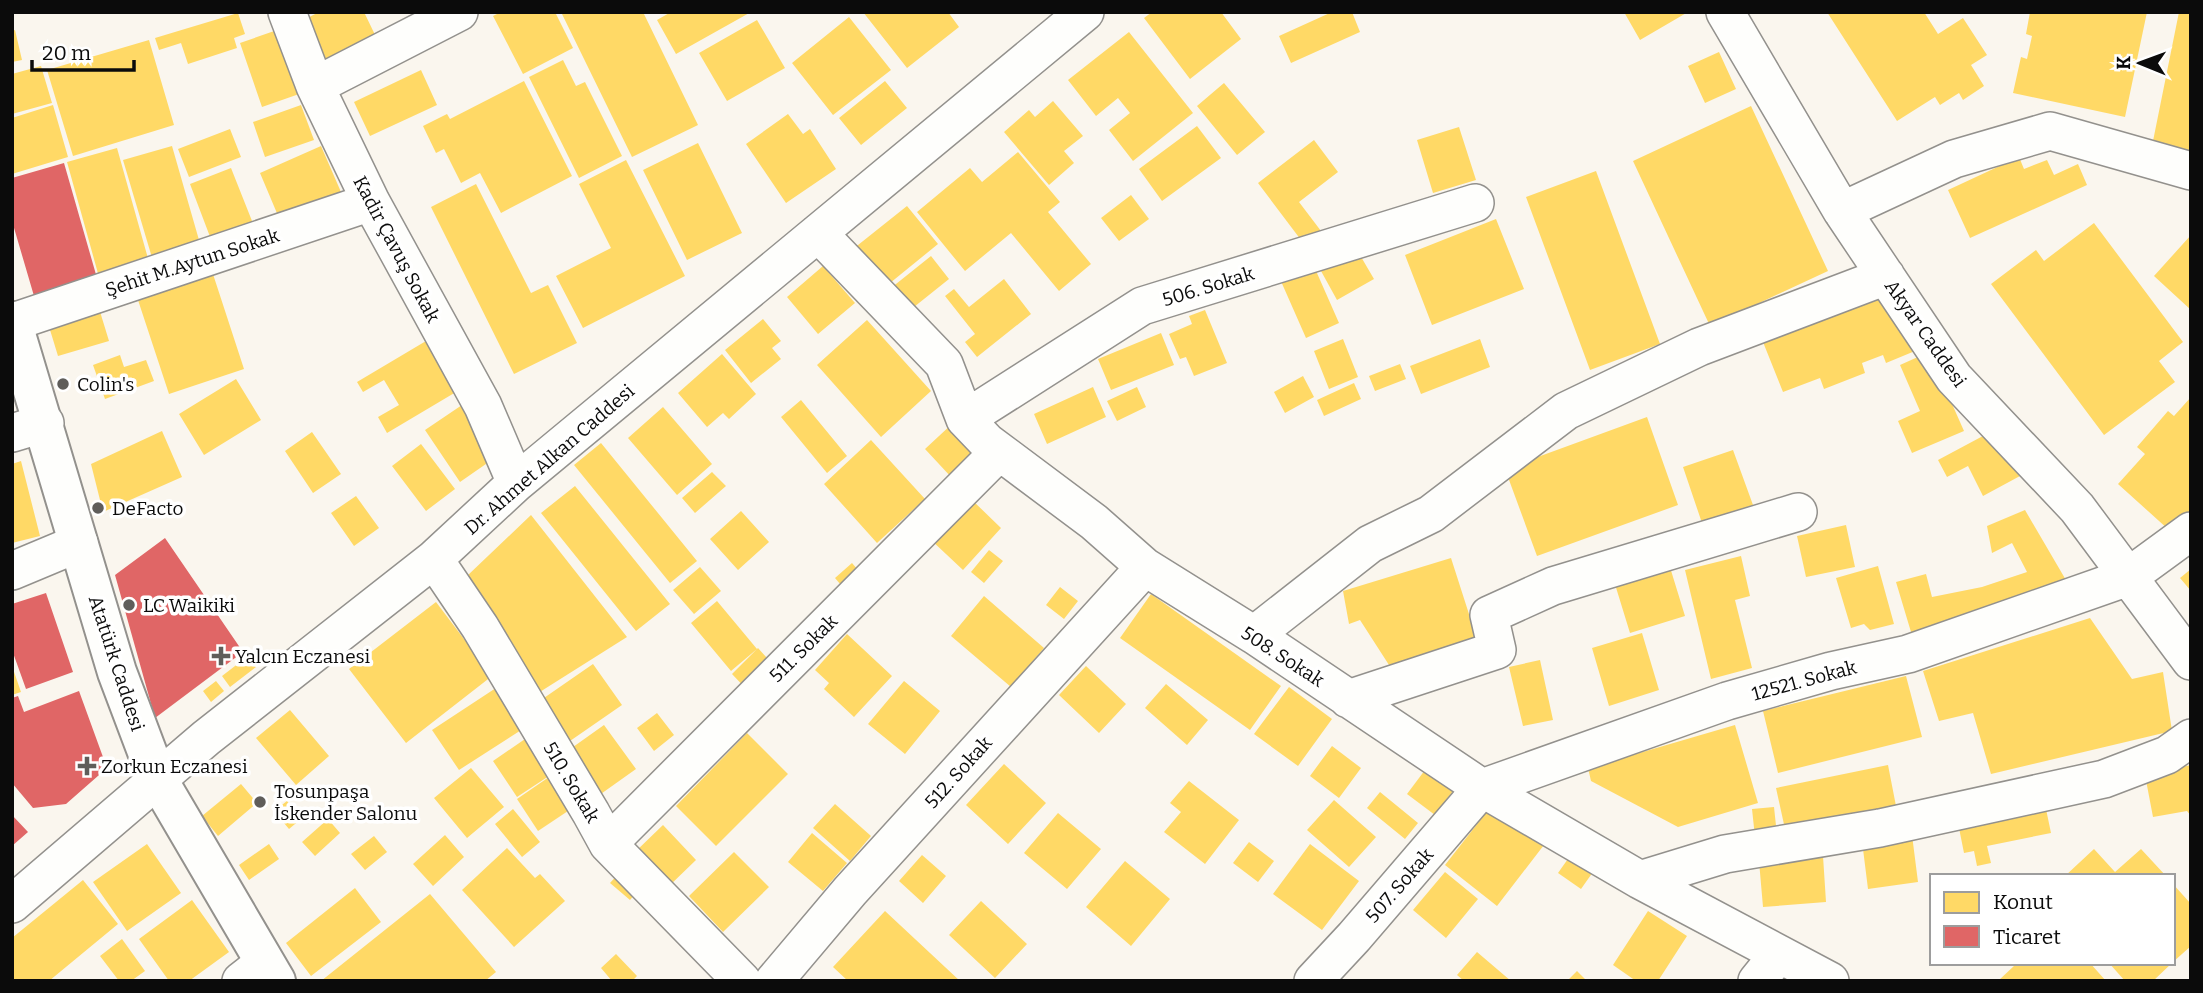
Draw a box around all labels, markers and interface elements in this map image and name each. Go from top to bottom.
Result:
scale bar [32,28,133,72]
north arrow [2105,28,2175,98]
text: 20 m [42,40,91,66]
text: K [2112,55,2135,70]
street label: Kadir Çavuş Sokak [348,172,445,327]
street label: Şehit M.Aytun Sokak [102,223,282,301]
street label: 506. Sokak [1159,262,1257,311]
street label: Akyar Caddesi [1880,275,1971,392]
place label: Colin's [77,373,134,396]
marker: Colin's [55,376,71,392]
street label: Dr. Ahmet Alkan Caddesi [460,379,639,539]
place label: DeFacto [112,497,184,520]
marker: DeFacto [90,500,106,516]
street label: Atatürk Caddesi [84,592,149,734]
place label: LC Waikiki [143,594,235,617]
marker: LC Waikiki [121,597,137,613]
street label: 511. Sokak [765,609,842,687]
street label: 508. Sokak [1237,621,1329,692]
place label: Yalcın Eczanesi [235,645,371,668]
marker: Yalcın Eczanesi [213,648,229,664]
street label: 12521. Sokak [1749,655,1859,705]
street label: 512. Sokak [920,731,997,813]
street label: 510. Sokak [539,738,605,827]
place label: Zorkun Eczanesi [101,755,248,778]
marker: Zorkun Eczanesi [79,758,95,774]
place label: Tosunpaşa İskender Salonu [274,780,418,825]
marker: Tosunpaşa İskender Salonu [252,794,268,810]
street label: 507. Sokak [1361,843,1438,927]
legend [1930,874,2175,965]
text: Konut [1993,889,2053,915]
text: Ticaret [1993,924,2061,950]

